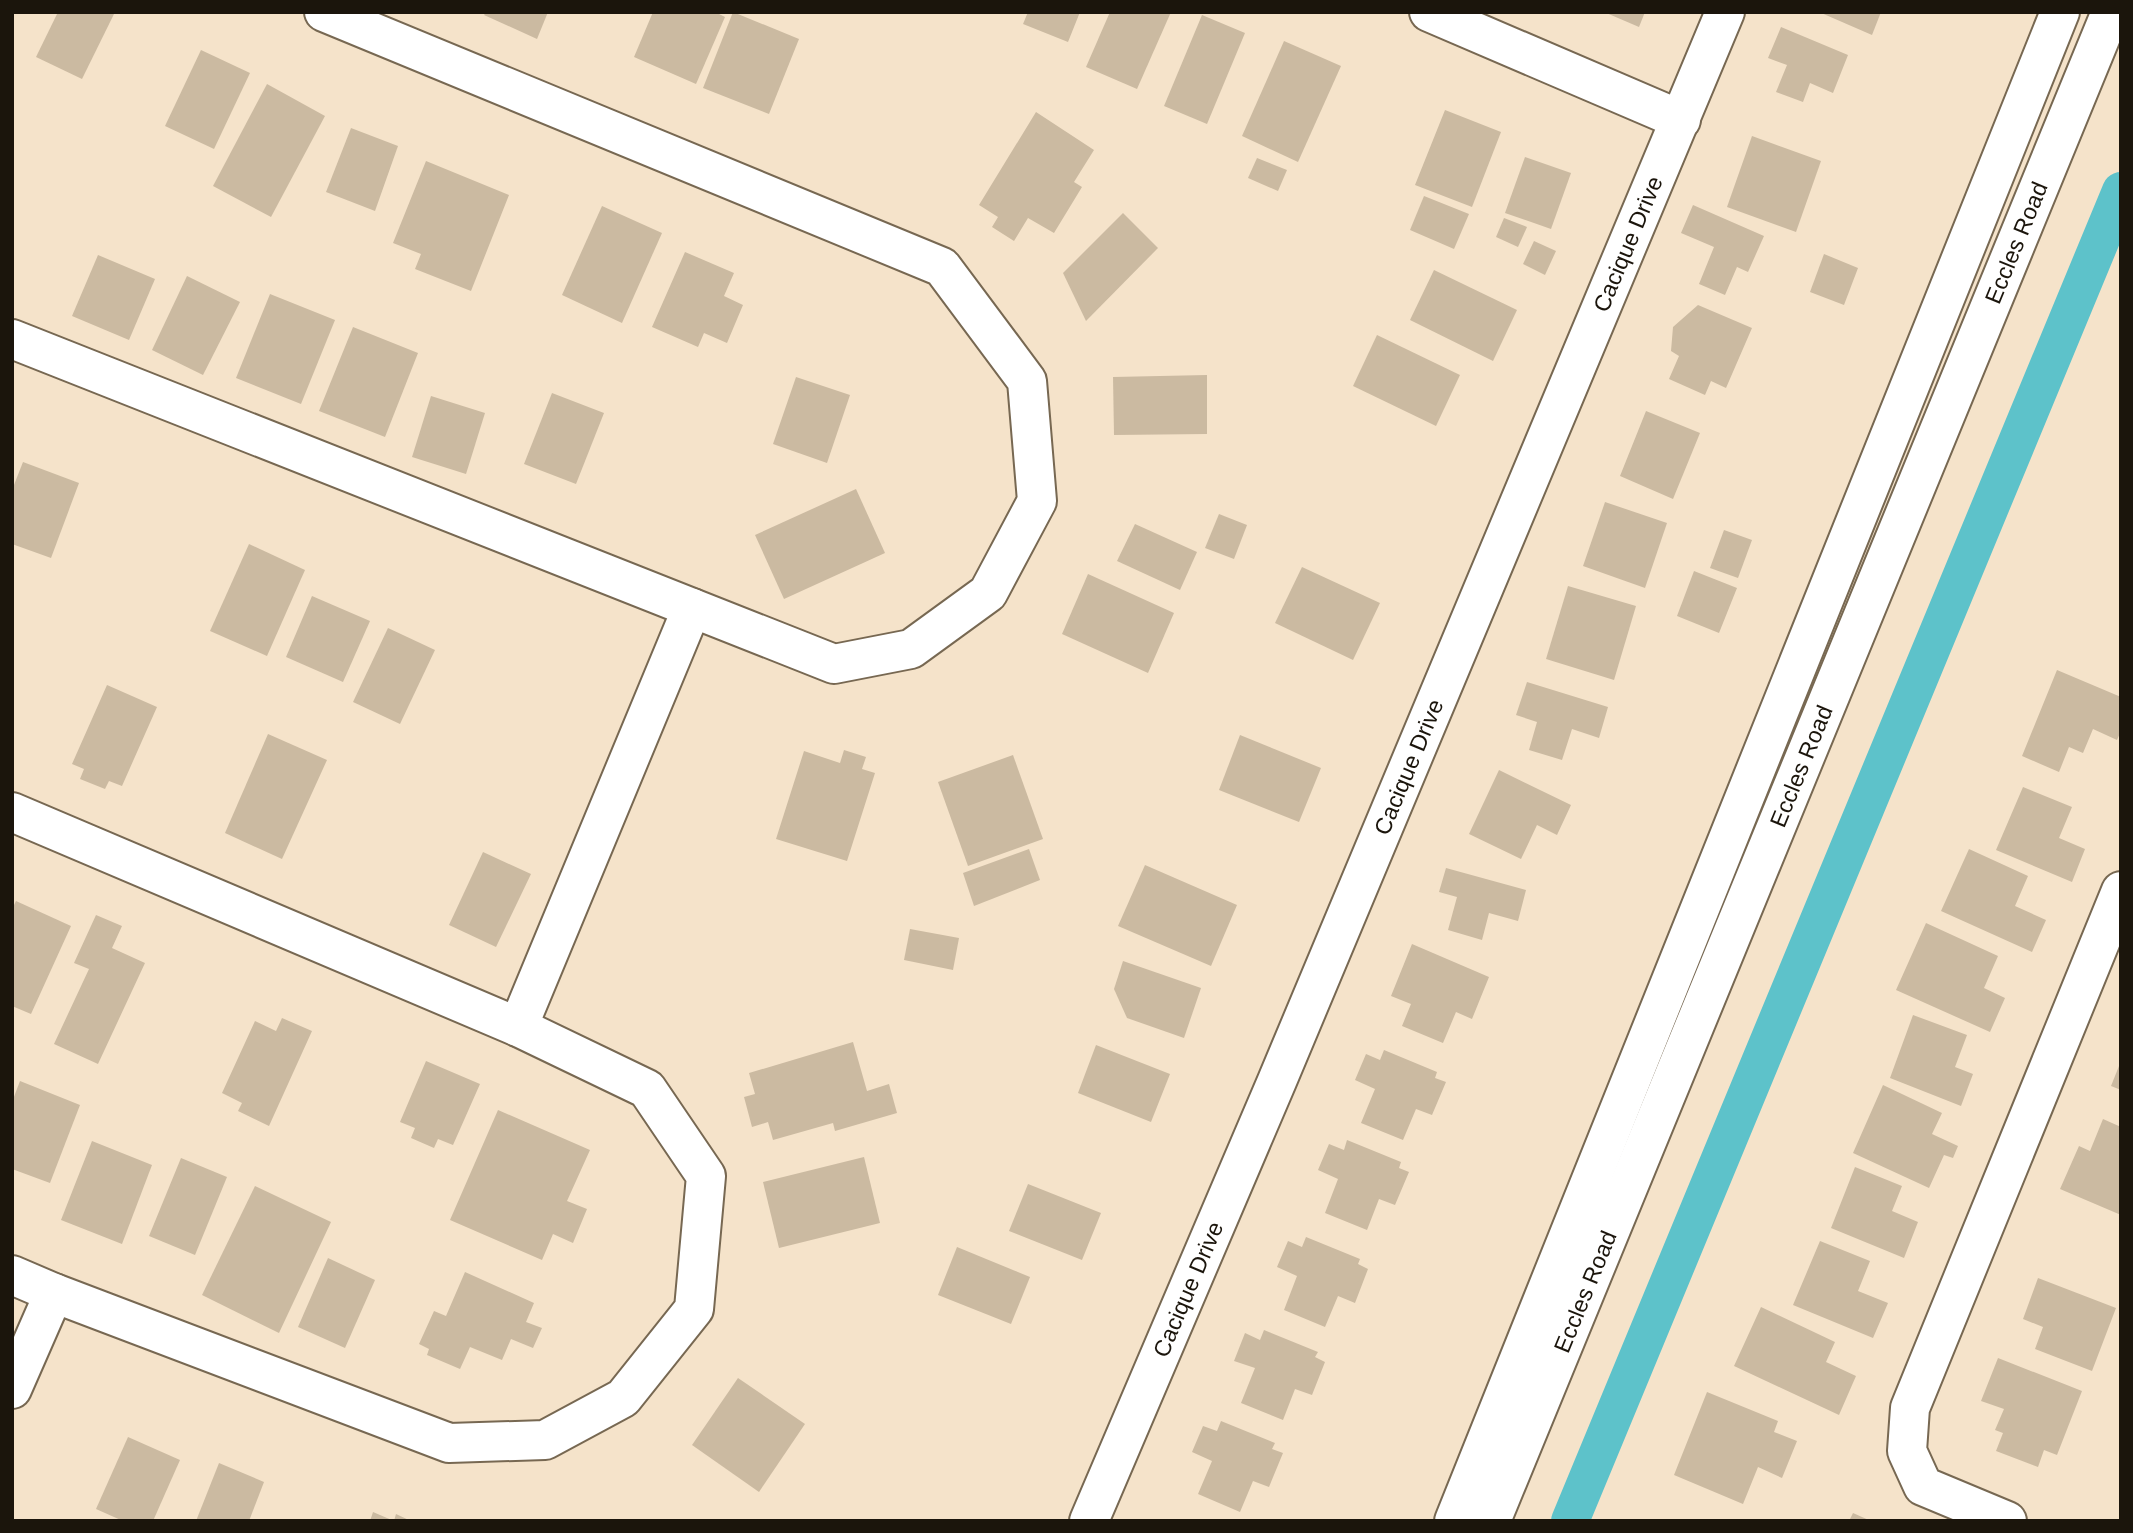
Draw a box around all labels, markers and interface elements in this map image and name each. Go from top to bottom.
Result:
street label: Cacique Drive [1588,172,1668,316]
street label: Eccles Road [1980,178,2053,307]
street label: Cacique Drive [1369,695,1449,839]
street label: Eccles Road [1765,702,1838,831]
street label: Cacique Drive [1148,1218,1228,1361]
street label: Eccles Road [1549,1227,1622,1356]

